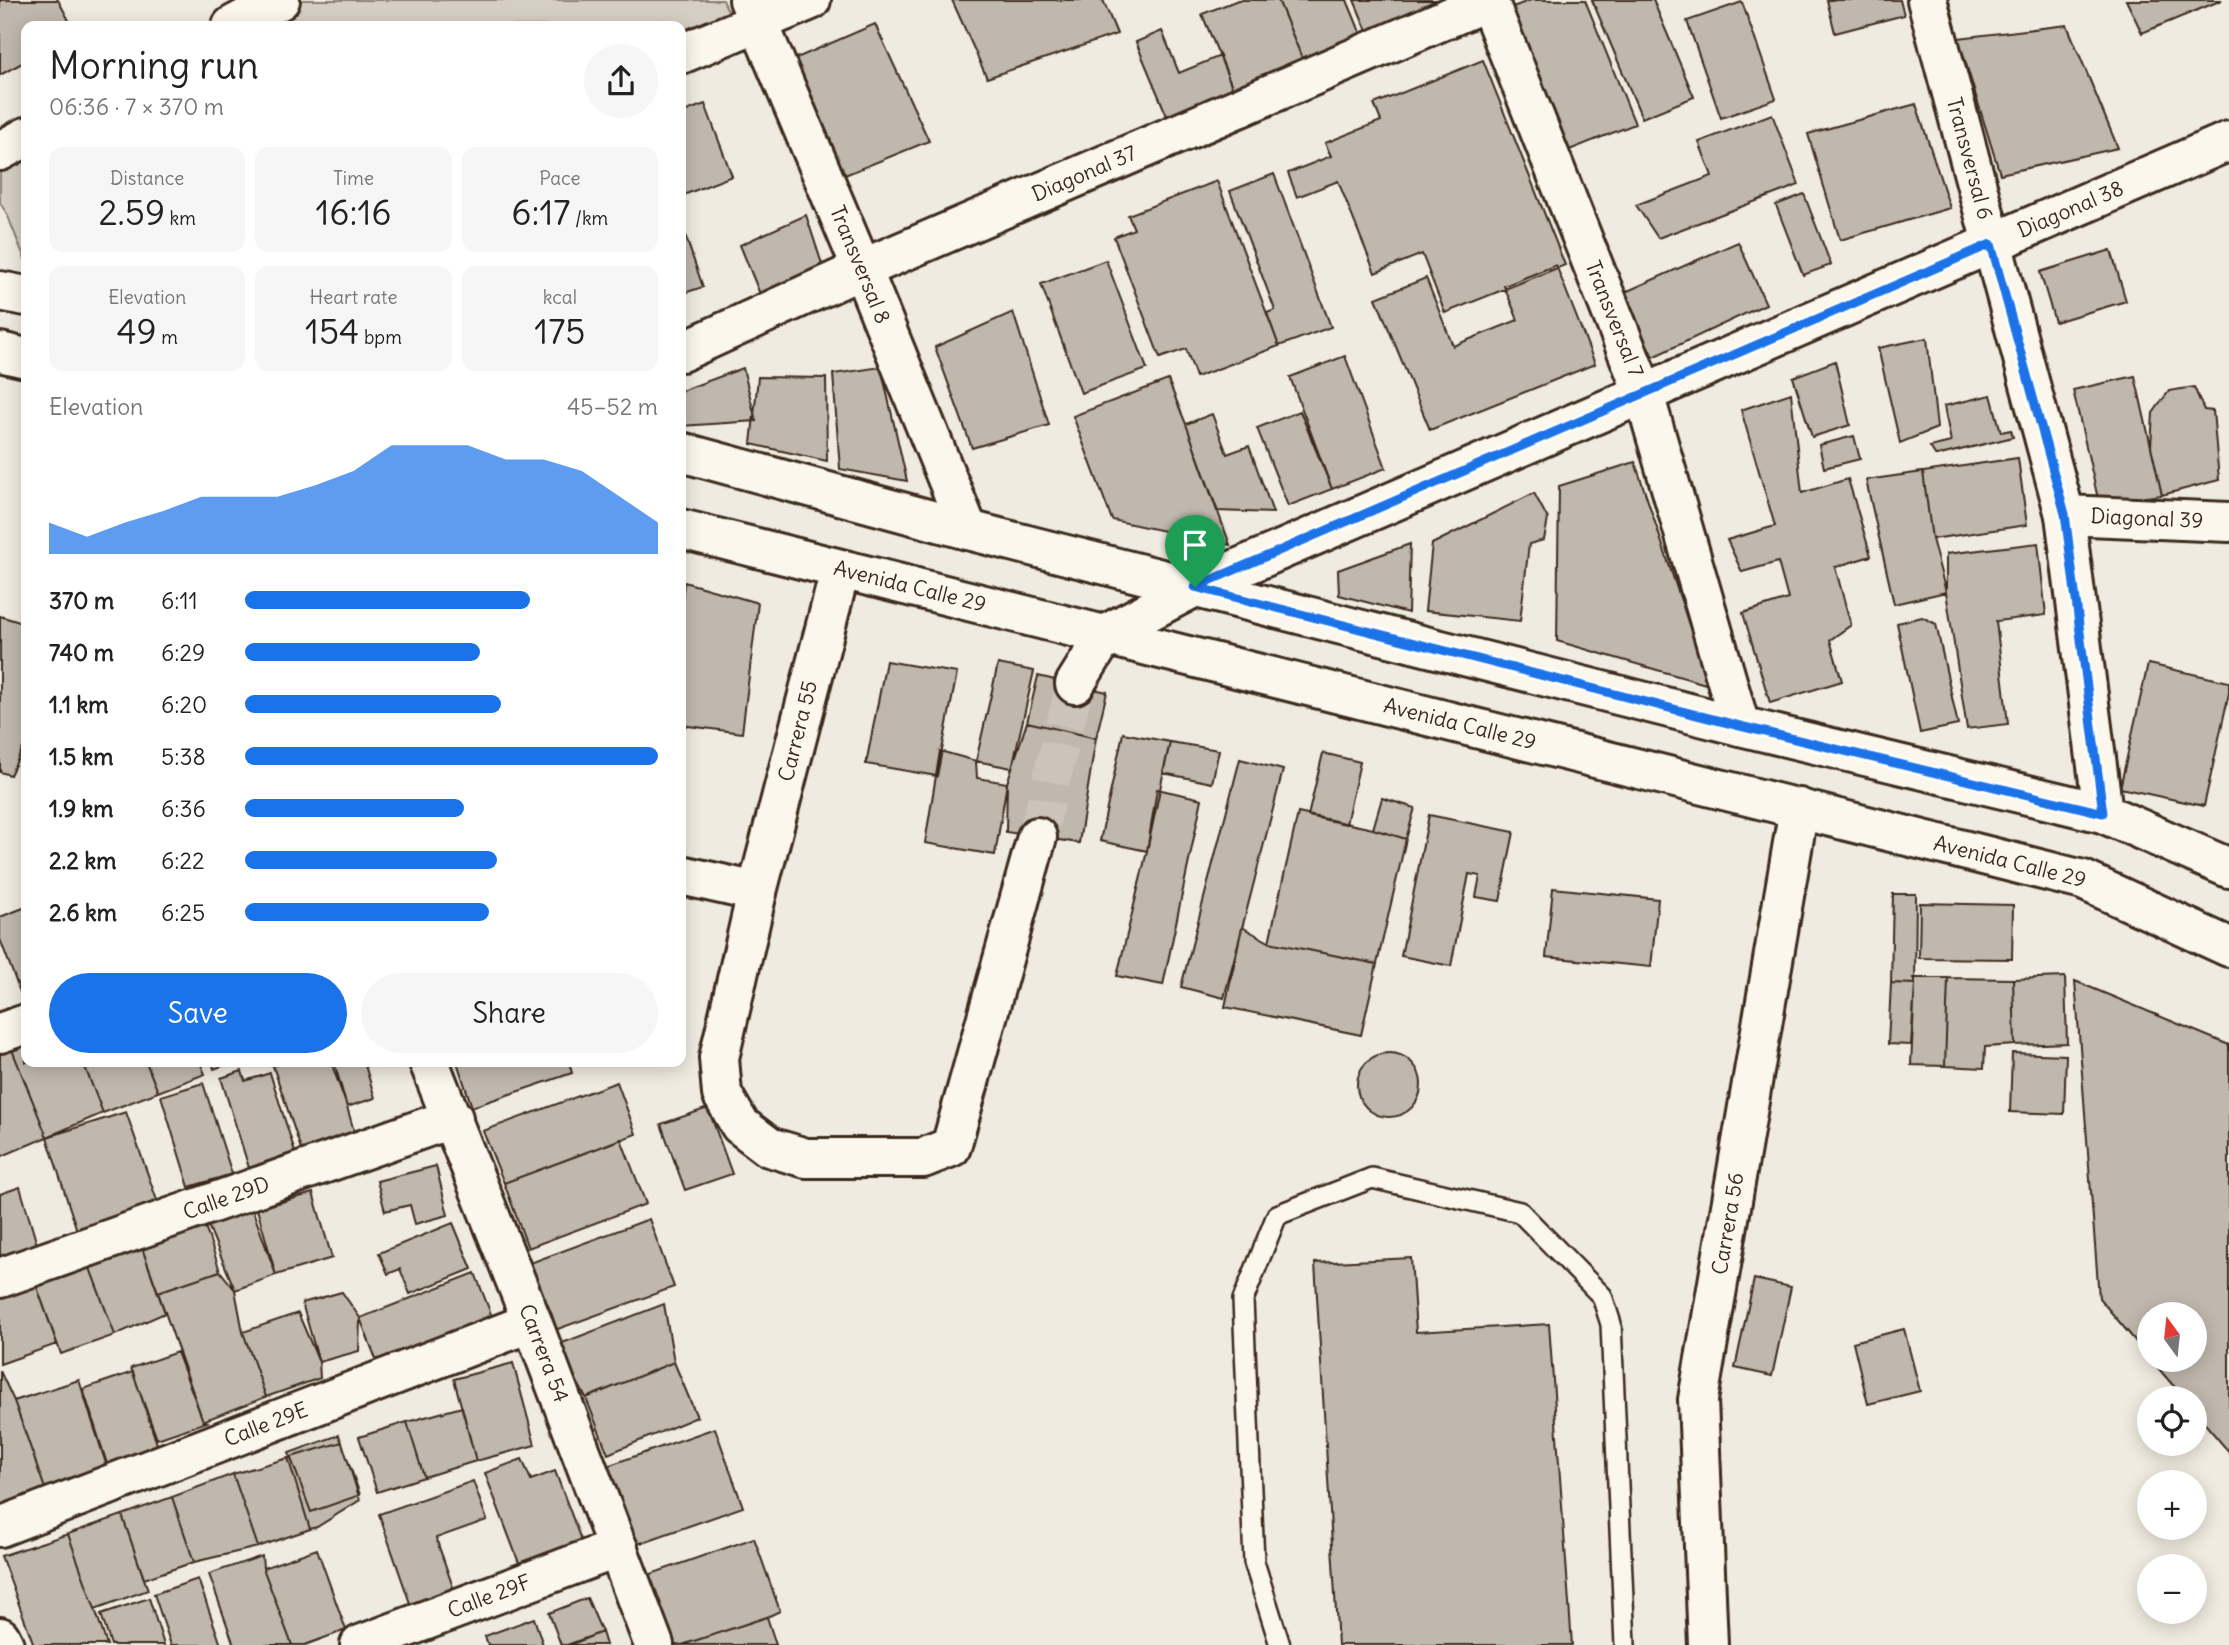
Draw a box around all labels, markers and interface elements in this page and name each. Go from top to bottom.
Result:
text: Morning run [49,42,259,89]
button: share [584,44,658,118]
text: 06:36 · 7 × 370 m [49,92,224,121]
street label: Transversal 6 [1941,94,1999,222]
street label: Diagonal 37 [1028,139,1141,208]
text: Distance [110,166,184,190]
text: Time [333,166,374,190]
text: Pace [539,166,580,190]
street label: Diagonal 38 [2013,174,2128,244]
text: 2.59 [98,190,165,234]
text: 16:16 [315,190,392,234]
text: 6:17 [511,190,571,234]
street label: Transversal 8 [824,201,897,327]
text: km [165,206,196,230]
text: /km [571,206,608,230]
street label: Transversal 7 [1579,256,1650,381]
text: Elevation [108,285,186,309]
text: Heart rate [309,285,398,309]
text: kcal [543,285,577,309]
text: 49 [116,309,157,353]
text: 154 [305,309,359,353]
text: 175 [534,309,585,353]
text: m [157,325,178,349]
text: bpm [359,325,402,349]
text: Elevation [49,392,143,421]
text: 45–52 m [567,392,658,421]
street label: Diagonal 39 [2090,502,2204,534]
pin [1165,515,1225,587]
icon: arrive [1176,526,1214,564]
street label: Avenida Calle 29 [831,554,989,618]
text: 370 m [49,586,114,615]
text: 6:11 [161,586,198,615]
text: 740 m [49,638,114,667]
text: 6:29 [161,638,205,667]
street label: Carrera 55 [772,678,823,784]
text: 1.1 km [49,690,108,719]
text: 6:20 [161,690,207,719]
street label: Avenida Calle 29 [1381,691,1539,756]
text: 1.5 km [49,742,114,771]
text: 5:38 [161,742,206,771]
text: 1.9 km [49,794,114,823]
text: 6:36 [161,794,206,823]
street label: Avenida Calle 29 [1931,829,2089,893]
text: 2.2 km [49,846,116,875]
text: 6:22 [161,846,205,875]
text: 2.6 km [49,898,117,927]
text: 6:25 [161,898,205,927]
button: Save [49,973,347,1053]
button: Share [361,973,658,1053]
street label: Calle 29D [179,1170,273,1225]
street label: Carrera 56 [1706,1171,1750,1277]
street label: Carrera 54 [513,1300,575,1406]
north arrow [2137,1302,2207,1372]
map controls [2137,1302,2207,1624]
button: locate [2137,1386,2207,1456]
street label: Calle 29E [220,1396,311,1452]
button: + [2137,1470,2207,1540]
button: − [2137,1554,2207,1624]
street label: Calle 29F [444,1568,535,1624]

